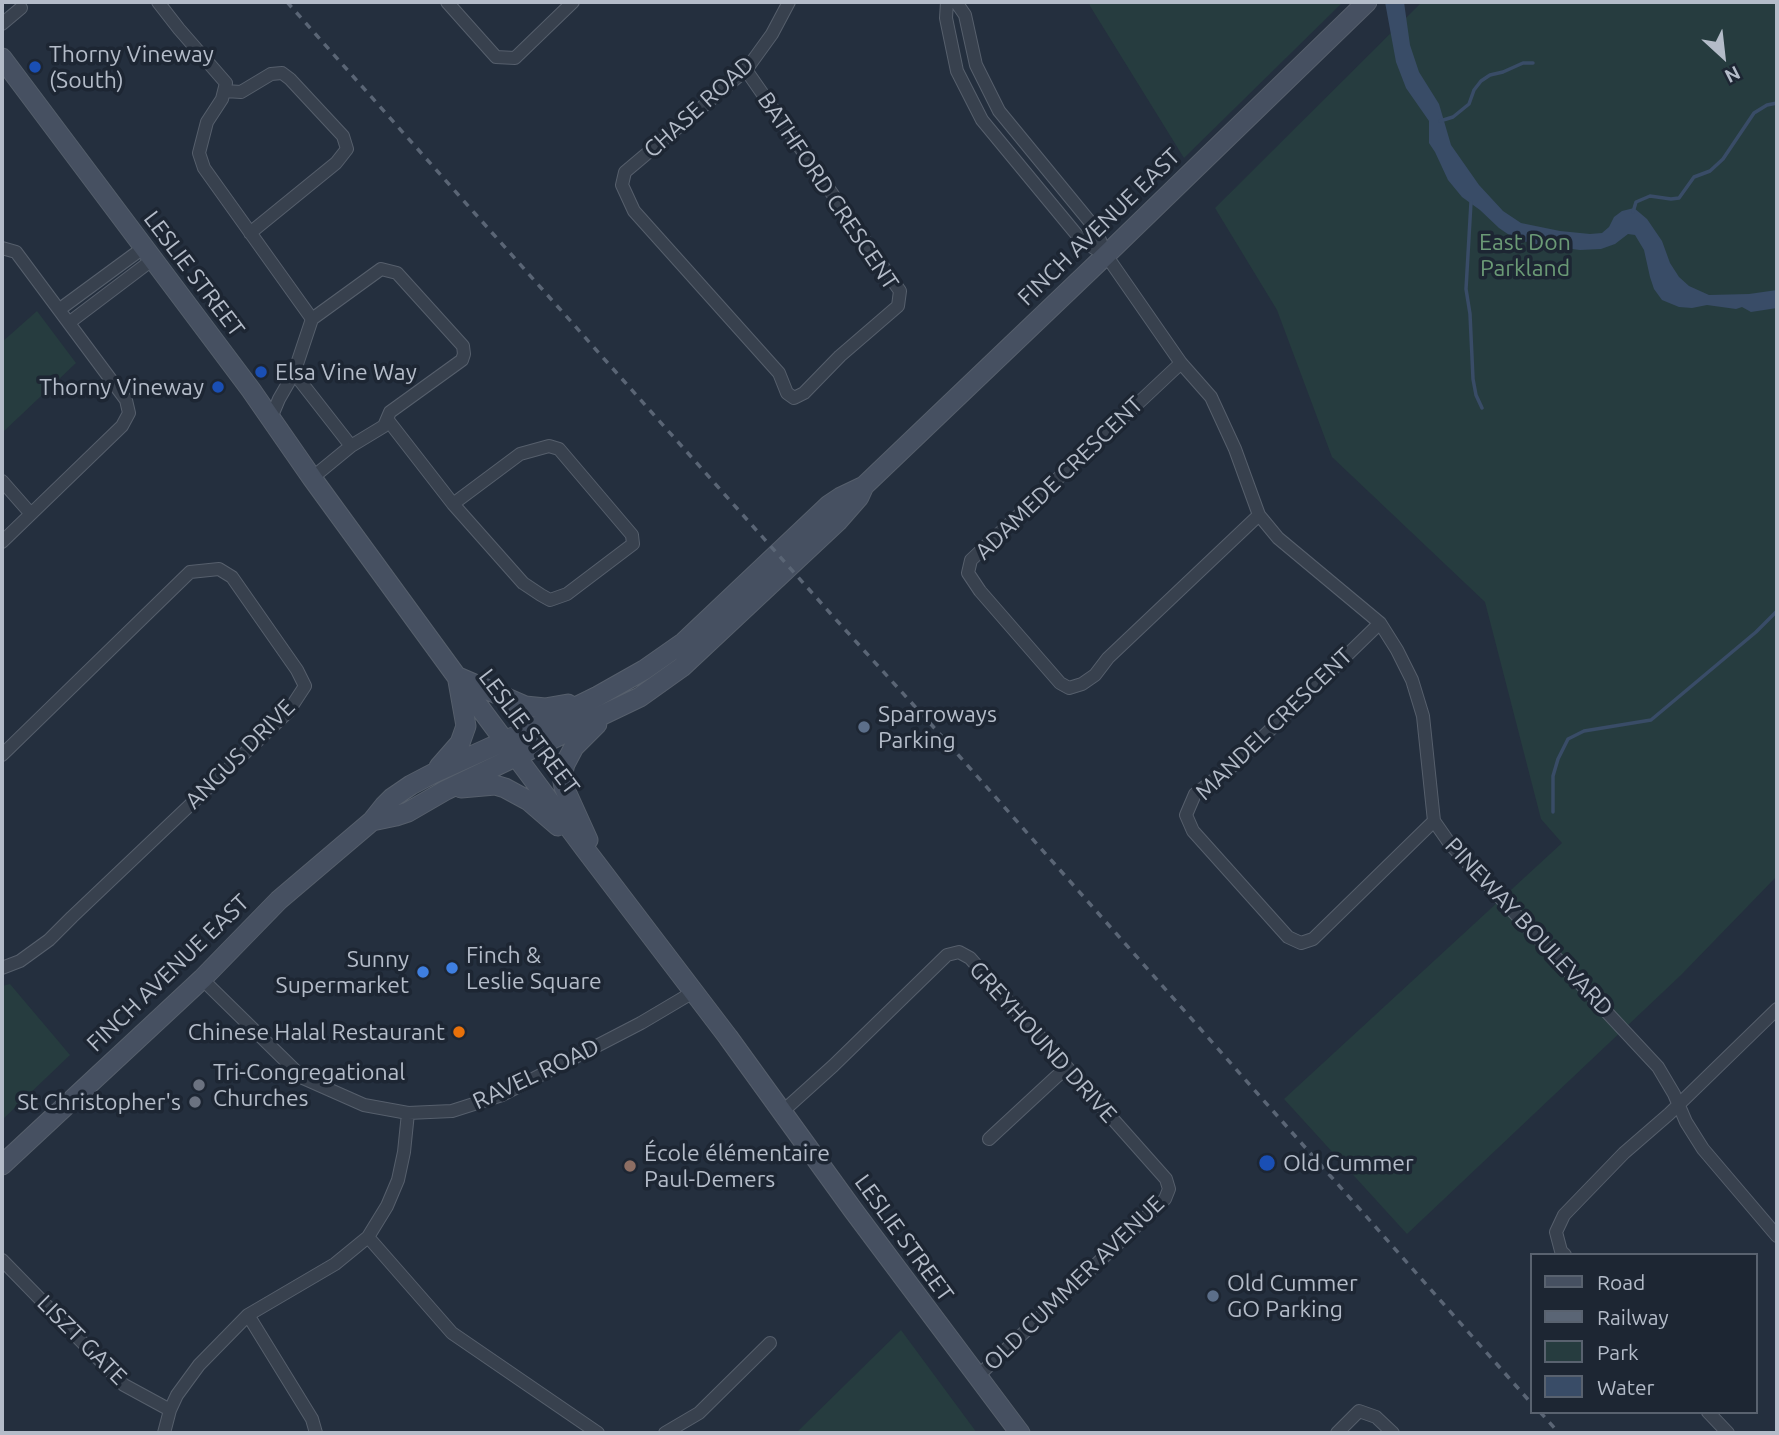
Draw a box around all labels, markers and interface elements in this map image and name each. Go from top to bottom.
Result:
north arrow [1688,21,1758,91]
place label: Thorny Vineway (South) [49,40,214,94]
street label: CHASE ROAD [638,50,760,164]
marker: Thorny Vineway (South) [27,59,43,75]
text: N [1721,62,1744,88]
street label: BATHFORD CRESCENT [752,87,904,295]
street label: FINCH AVENUE EAST [1012,142,1186,312]
street label: LESLIE STREET [138,206,250,342]
park label: East Don Parkland [1479,228,1571,282]
place label: Elsa Vine Way [275,358,417,386]
marker: Elsa Vine Way [253,364,269,380]
place label: Thorny Vineway [39,373,204,401]
marker: Thorny Vineway [210,379,226,395]
street label: ADAMEDE CRESCENT [969,391,1149,565]
street label: MANDEL CRESCENT [1190,642,1358,806]
street label: LESLIE STREET [473,664,585,800]
street label: ANGUS DRIVE [179,693,301,815]
place label: Sparroways Parking [878,700,997,754]
marker: Sparroways Parking [856,719,872,735]
street label: PINEWAY BOULEVARD [1439,832,1619,1022]
street label: FINCH AVENUE EAST [81,888,255,1058]
place label: Finch & Leslie Square [466,941,602,995]
place label: Sunny Supermarket [276,945,409,999]
street label: GREYHOUND DRIVE [963,956,1123,1128]
marker: Finch & Leslie Square [444,960,460,976]
marker: Sunny Supermarket [415,964,431,980]
place label: Chinese Halal Restaurant [188,1018,445,1046]
marker: Chinese Halal Restaurant [451,1024,467,1040]
street label: RAVEL ROAD [468,1033,604,1115]
place label: Tri-Congregational Churches [213,1058,405,1112]
marker: Tri-Congregational Churches [191,1077,207,1093]
place label: St Christopher's [17,1088,181,1116]
marker: St Christopher's [187,1094,203,1110]
place label: École élémentaire Paul-Demers [644,1139,830,1193]
place label: Old Cummer [1283,1149,1414,1177]
marker: Old Cummer [1257,1153,1277,1173]
marker: École élémentaire Paul-Demers [622,1158,638,1174]
street label: LESLIE STREET [849,1169,959,1307]
street label: OLD CUMMER AVENUE [978,1190,1170,1376]
legend [1530,1253,1758,1414]
place label: Old Cummer GO Parking [1227,1269,1358,1323]
text: Road [1597,1270,1645,1294]
marker: Old Cummer GO Parking [1205,1288,1221,1304]
street label: LISZT GATE [31,1289,133,1391]
text: Railway [1597,1305,1669,1329]
text: Park [1597,1340,1639,1364]
text: Water [1597,1375,1655,1399]

